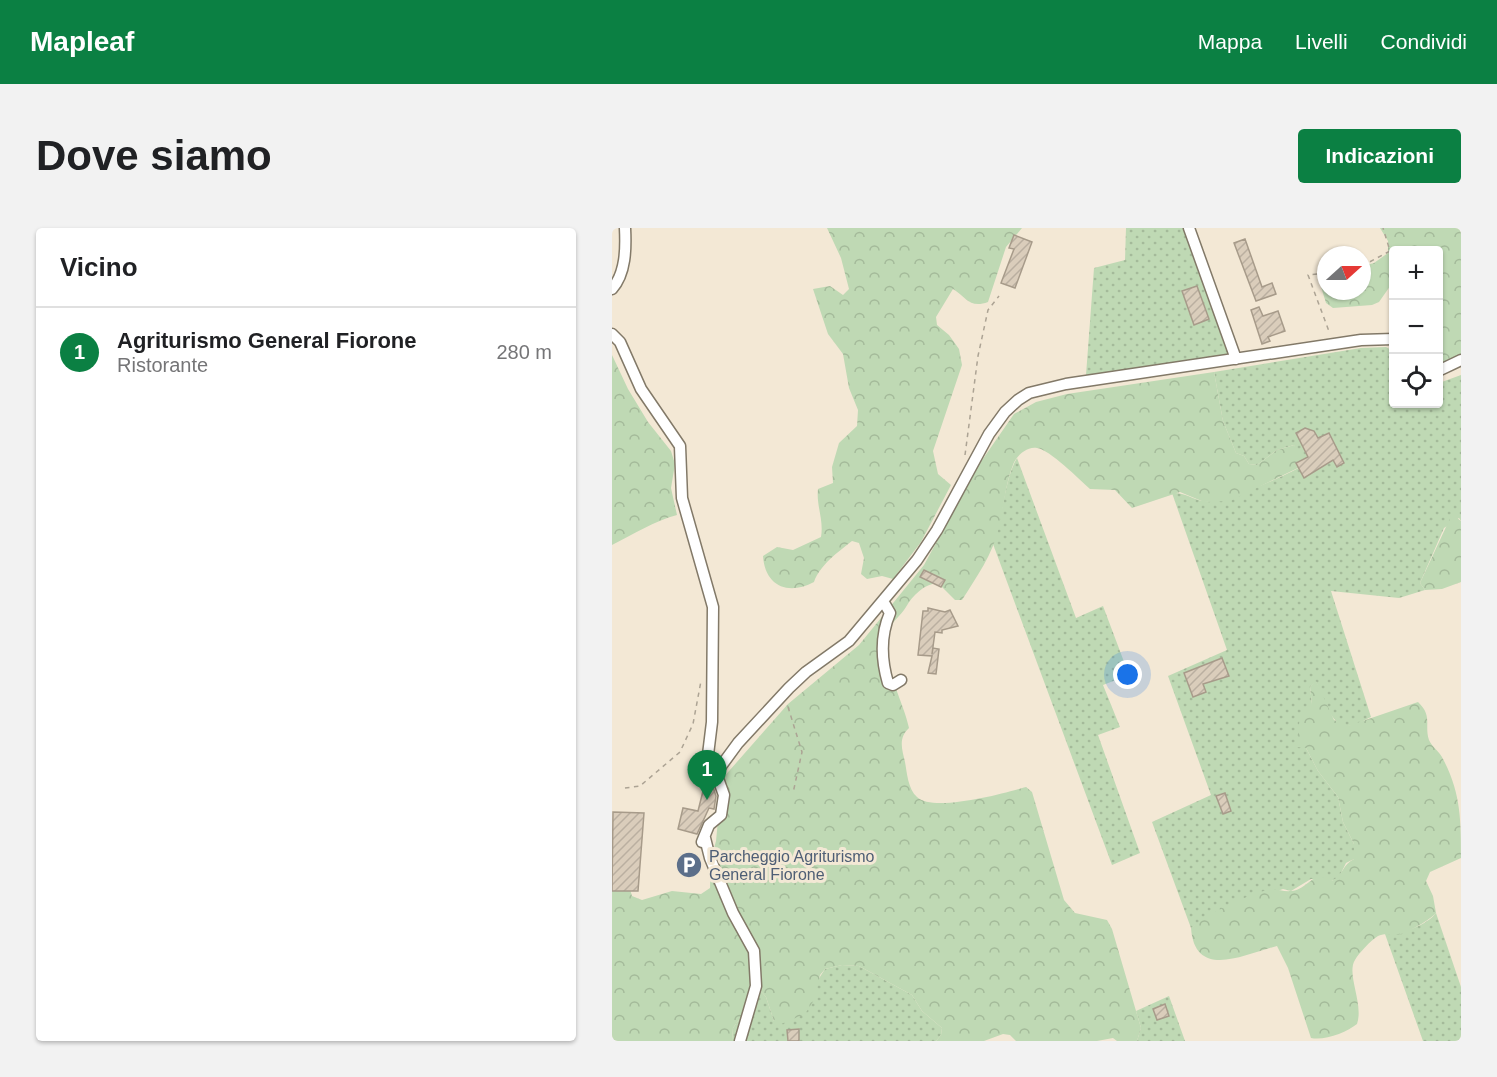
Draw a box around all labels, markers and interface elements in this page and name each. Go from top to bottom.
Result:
text: Mapleaf [30,26,134,57]
text: Mappa [1198,30,1262,53]
text: Livelli [1295,30,1348,53]
text: Condividi [1381,30,1467,53]
button: Indicazioni [1298,129,1461,183]
text: Dove siamo [36,132,272,179]
north arrow [1317,246,1371,300]
map controls [1389,246,1443,408]
button: + [1389,246,1443,300]
text: Vicino [60,252,138,282]
button: − [1389,300,1443,354]
text: Agriturismo General Fiorone [117,328,417,353]
text: 1 [74,341,85,363]
text: 280 m [496,341,552,363]
text: Ristorante [117,354,208,376]
button: locate [1389,354,1443,408]
your location [1113,660,1142,689]
pin: 1 [688,750,727,800]
place label: Parcheggio Agriturismo General Fiorone [709,848,875,883]
parking icon: Parcheggio Agriturismo General Fiorone [674,850,704,880]

